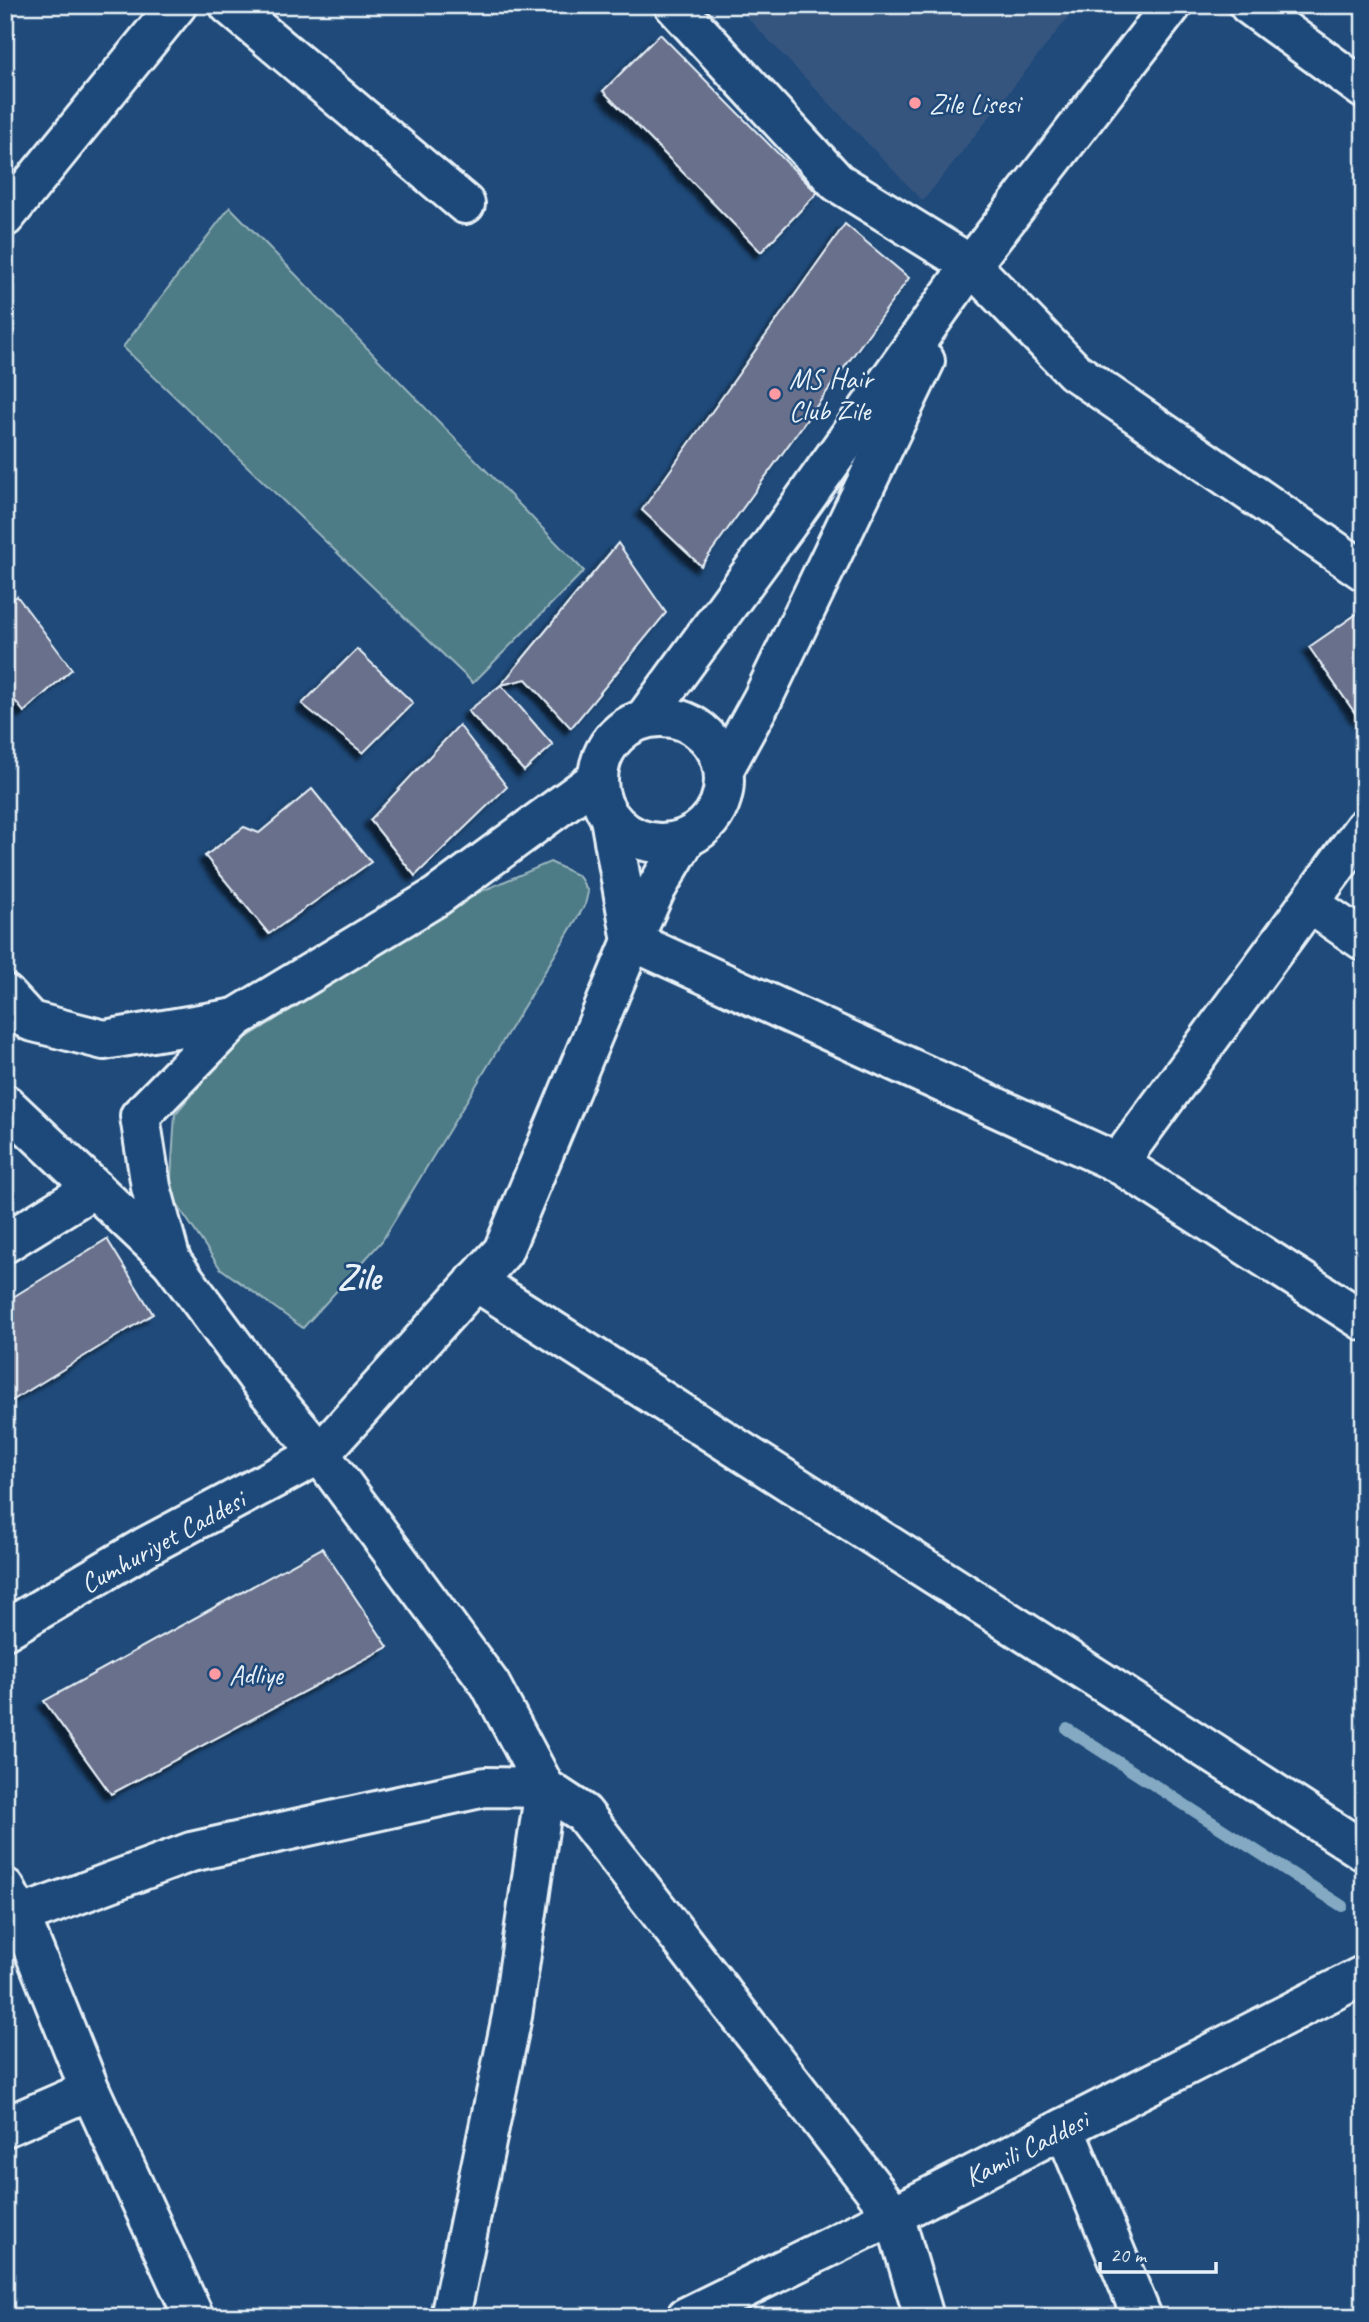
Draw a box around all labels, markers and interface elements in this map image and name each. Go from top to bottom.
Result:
place label: Zile Lisesi [929,86,1024,121]
marker: Zile Lisesi [907,95,923,111]
place label: MS Hair Club Zile [789,361,875,428]
marker: MS Hair Club Zile [767,386,783,402]
district label: Zile [337,1255,383,1300]
street label: Cumhuriyet Caddesi [74,1480,254,1601]
place label: Adliye [229,1657,285,1692]
marker: Adliye [207,1666,223,1682]
street label: Kamili Caddesi [959,2101,1097,2194]
scale bar [1100,2231,1215,2275]
text: 20 m [1110,2242,1148,2268]

